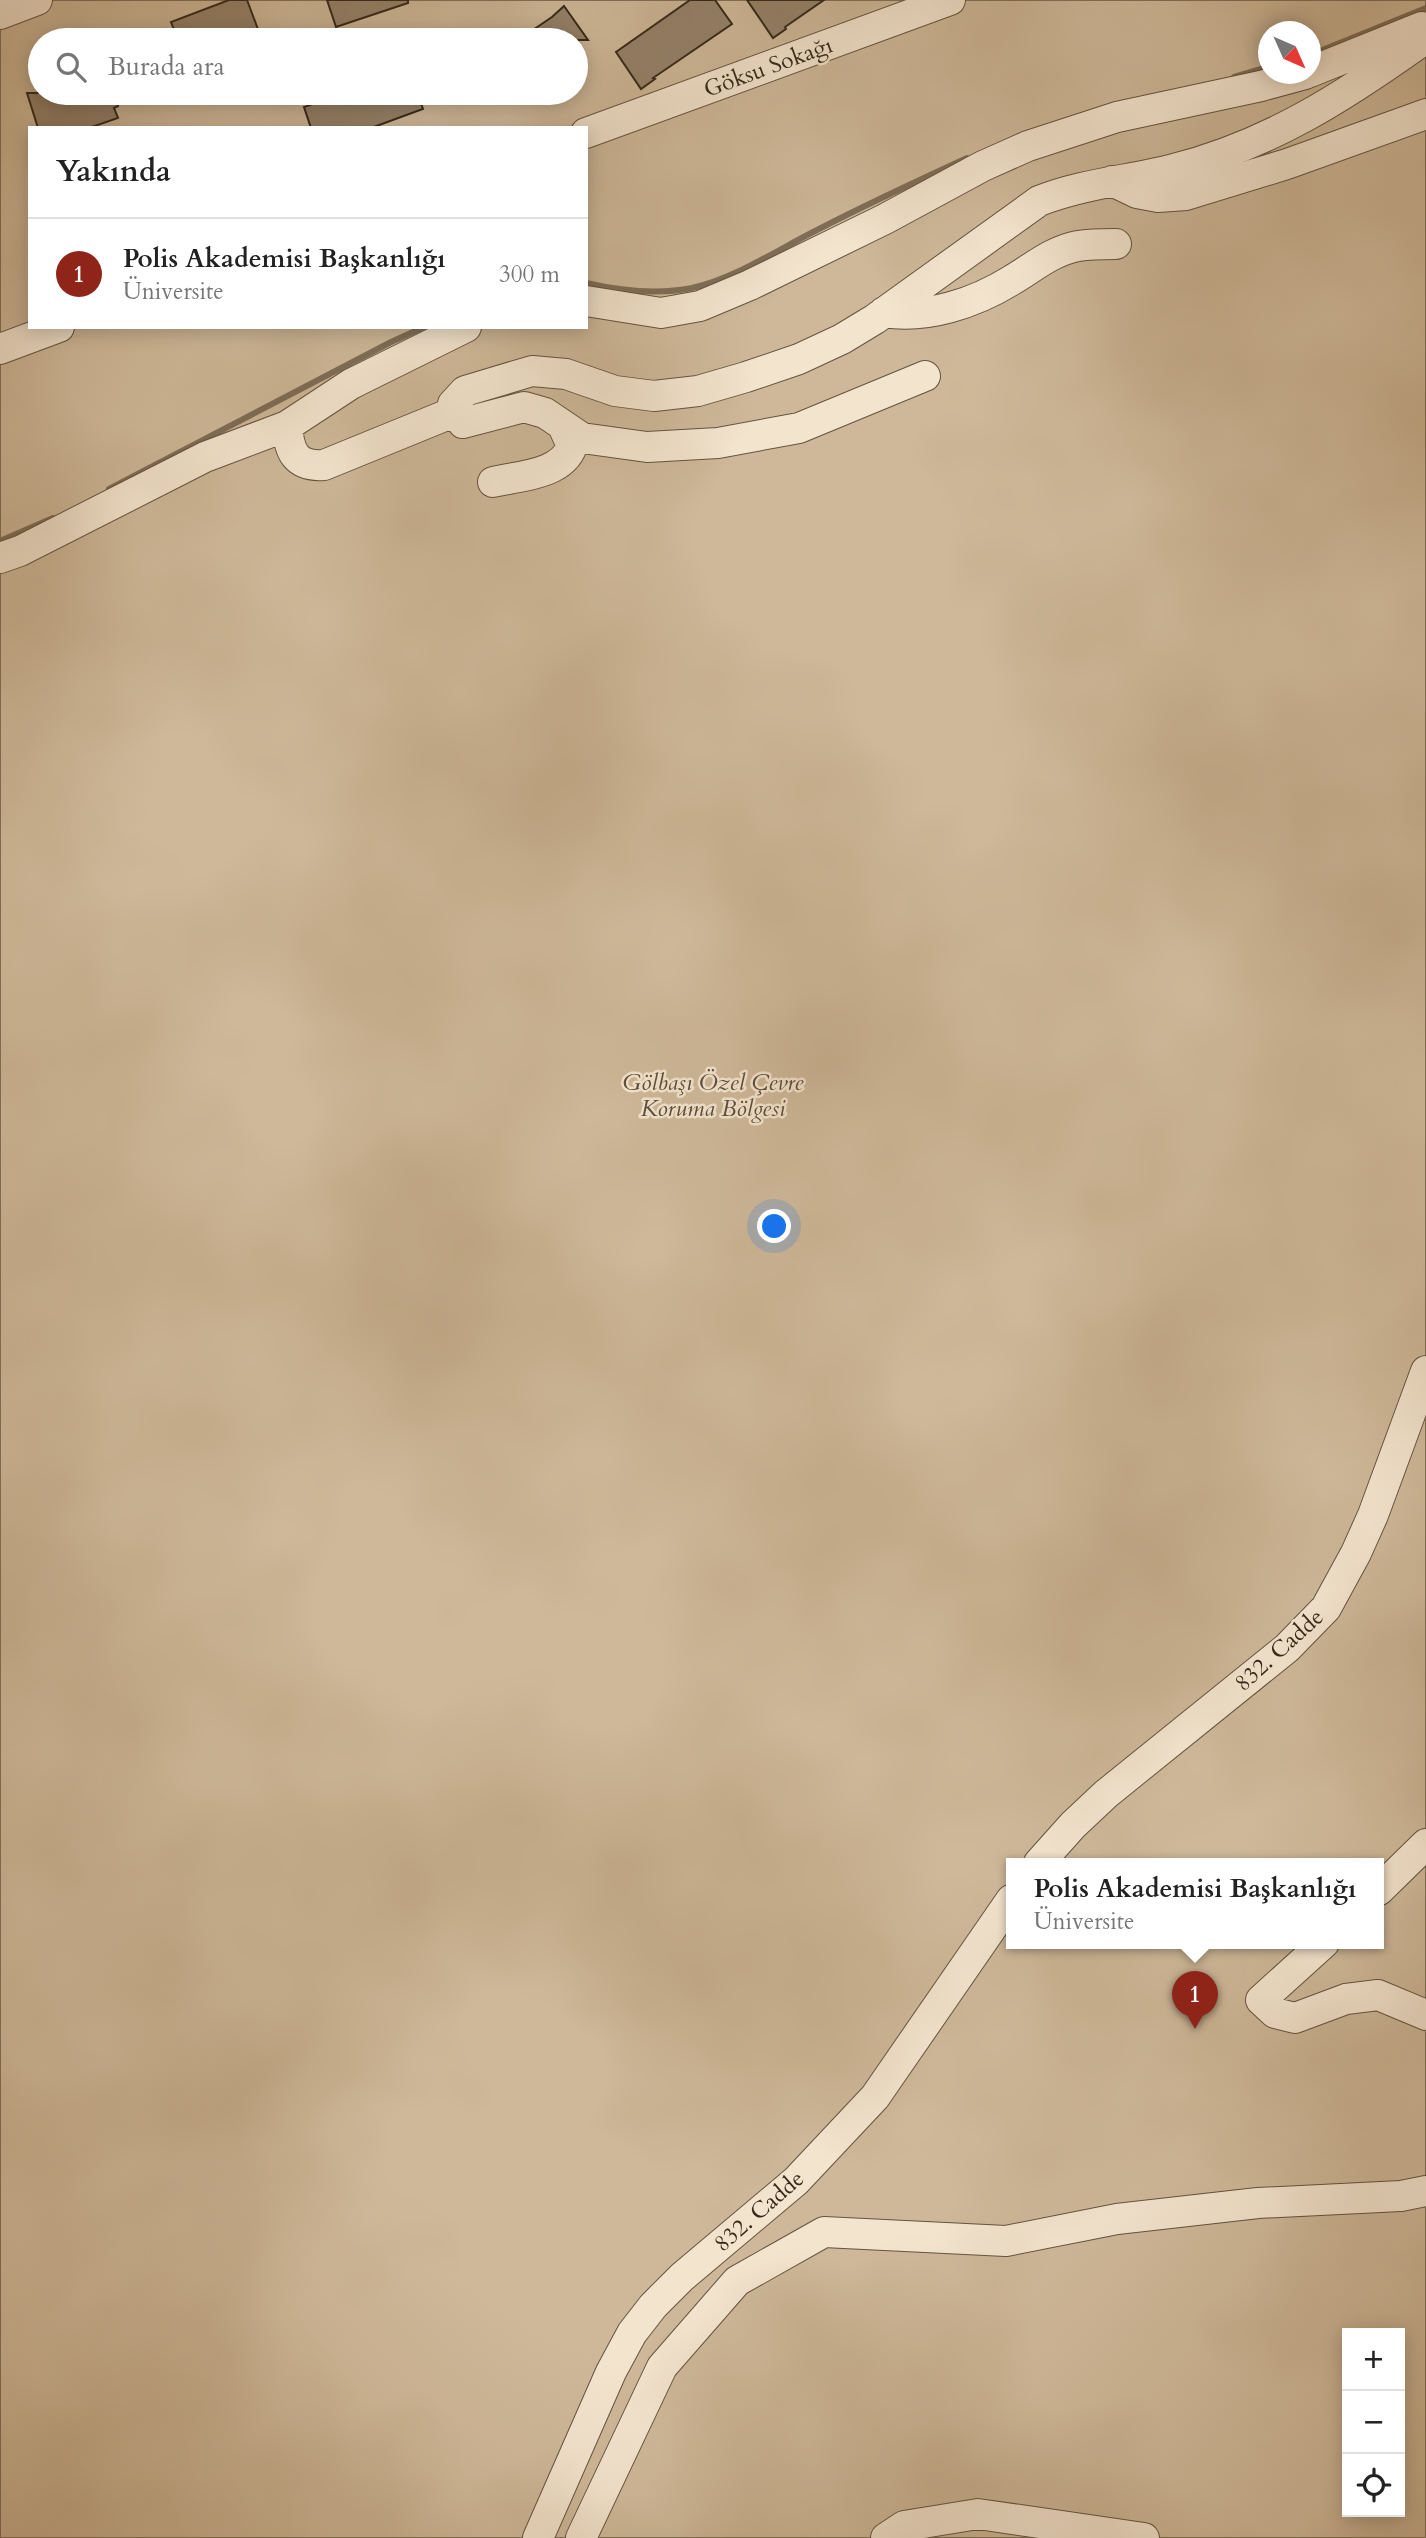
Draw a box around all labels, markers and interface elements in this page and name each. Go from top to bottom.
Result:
north arrow [1258,21,1321,84]
search box [28,28,588,105]
street label: Göksu Sokağı [699,29,837,105]
icon: search [52,48,90,86]
text: Burada ara [108,49,225,84]
text: Yakında [56,151,171,192]
text: Polis Akademisi Başkanlığı [123,241,446,276]
text: 1 [73,259,85,290]
text: 300 m [499,259,560,290]
text: Üniversite [123,276,224,307]
park label: Gölbaşı Özel Çevre Koruma Bölgesi [623,1067,804,1124]
your location [757,1209,791,1243]
street label: 832. Cadde [1228,1602,1330,1698]
popup [1006,1858,1384,1949]
text: Polis Akademisi Başkanlığı [1034,1871,1356,1906]
text: Üniversite [1034,1906,1134,1937]
pin: 1 [1172,1971,1218,2029]
street label: 832. Cadde [707,2163,811,2259]
map controls [1342,2328,1405,2517]
button: + [1342,2328,1405,2391]
button: − [1342,2391,1405,2454]
button: locate [1342,2454,1405,2517]

